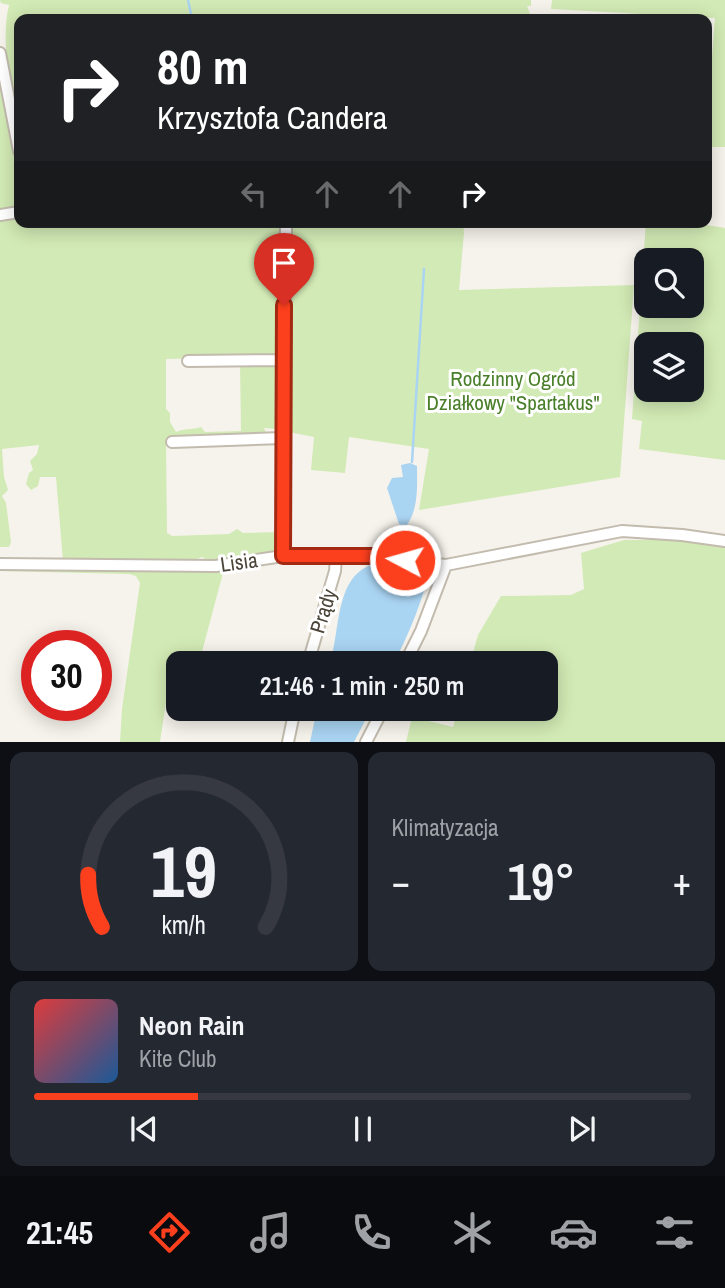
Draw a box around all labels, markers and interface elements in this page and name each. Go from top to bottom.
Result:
text: 80 m [157,33,249,99]
icon: right [42,42,133,133]
text: Krzysztofa Candera [157,96,387,139]
icon: left [235,175,273,213]
icon: ahead [308,175,346,213]
icon: ahead [381,175,419,213]
icon: right [454,175,492,213]
pin [254,233,314,305]
icon: arrive [265,244,303,282]
map controls [634,248,704,402]
button: search [634,248,704,318]
button: layers [634,332,704,402]
park label: Rodzinny Ogród Działkowy "Spartakus" [427,364,600,417]
position arrow [368,523,442,597]
street label: Lisia [218,545,260,579]
street label: Prądy [303,585,344,637]
speed limit sign: 30 [21,630,112,721]
text: 21:46 · 1 min · 250 m [260,668,464,703]
text: Klimatyzacja [392,812,498,843]
text: 19 [151,823,217,921]
text: 19° [507,846,575,916]
text: − [392,856,410,907]
text: + [673,856,691,907]
text: km/h [162,908,206,942]
text: Neon Rain [139,1008,244,1043]
text: Kite Club [139,1043,217,1074]
icon: previous [125,1110,163,1148]
icon: pause [344,1110,382,1148]
icon: next [563,1110,601,1148]
icon: directions [145,1208,194,1257]
icon: music [246,1208,295,1257]
icon: phone [347,1208,396,1257]
icon: climate [448,1208,497,1257]
icon: car [549,1208,598,1257]
icon: filters [650,1208,699,1257]
text: 21:45 [26,1211,93,1254]

